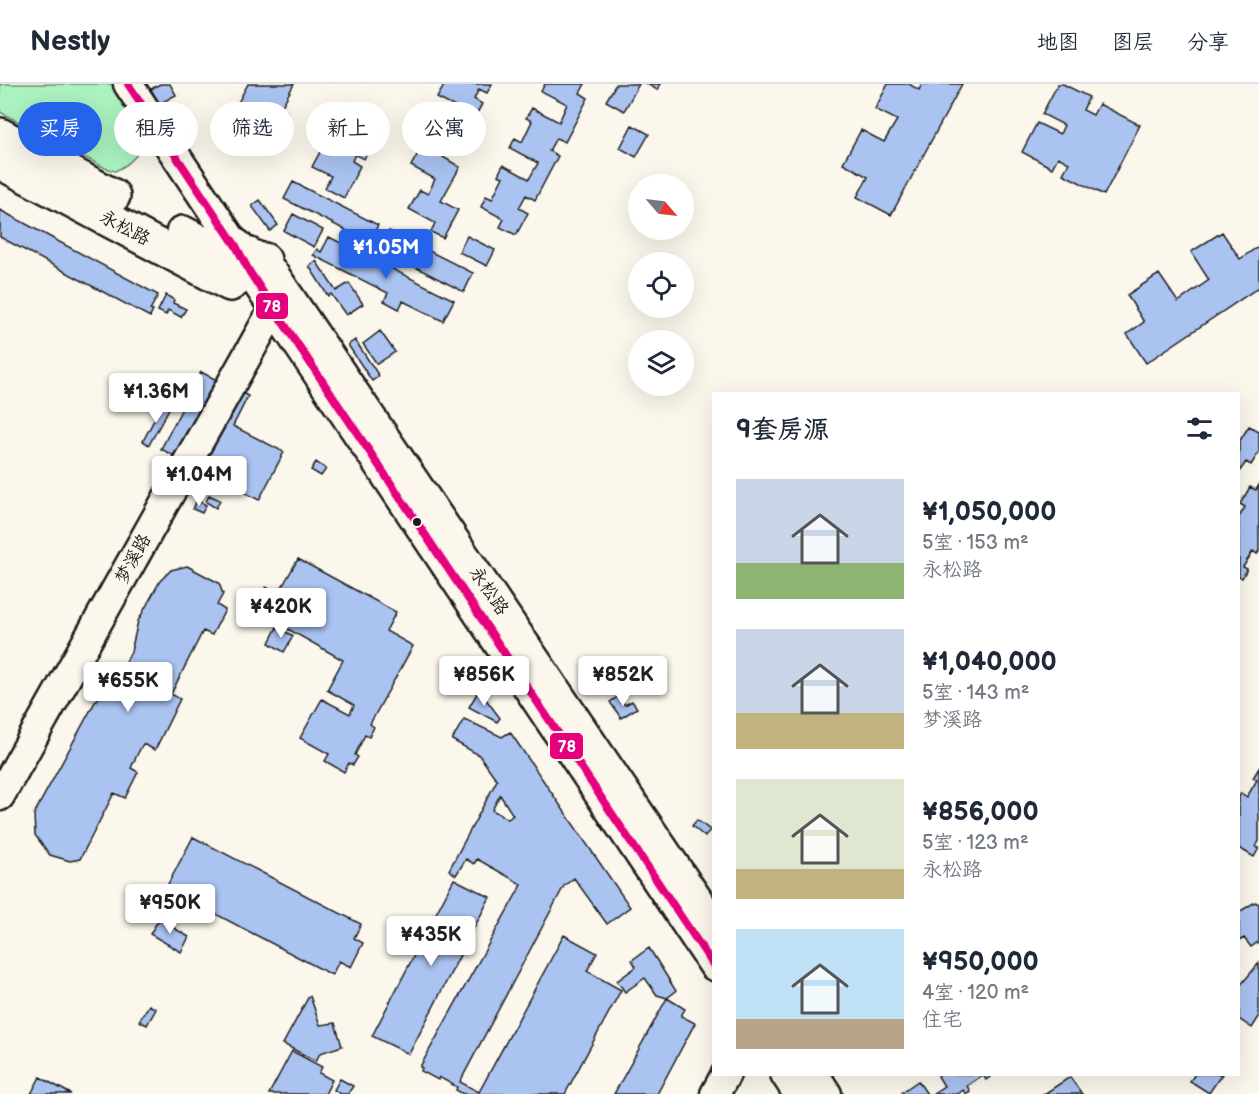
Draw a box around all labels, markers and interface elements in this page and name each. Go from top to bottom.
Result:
text: Nestly [30,25,110,58]
text: 地图 [1037,30,1079,55]
text: 图层 [1112,30,1154,55]
text: 分享 [1187,30,1229,55]
chip: 买房 [18,102,102,156]
chip: 租房 [114,102,198,156]
chip: 筛选 [210,102,294,156]
chip: 新上 [306,102,390,156]
chip: 公寓 [402,102,486,156]
north arrow [628,174,694,240]
map controls [628,174,694,396]
street label: 永松路 [96,206,154,250]
pin: ¥1.05M [337,229,435,280]
text: ¥1.05M [353,236,419,260]
button: locate [628,252,694,318]
line badge: 78 [255,292,289,320]
text: 78 [263,298,281,317]
button: layers [628,330,694,396]
pin: ¥1.36M [107,373,205,424]
text: ¥1.36M [123,380,189,404]
icon: filters [1183,412,1216,445]
text: 9套房源 [736,415,829,446]
pin: ¥1.04M [150,456,248,507]
text: ¥1.04M [166,463,232,487]
text: ¥1,050,000 [922,497,1056,528]
icon: home [784,503,856,575]
unlabelled marker [411,516,423,528]
street label: 梦溪路 [111,530,155,588]
text: 5室 · 153 m² [922,531,1029,555]
text: 永松路 [922,558,982,582]
street label: 永松路 [465,563,513,619]
pin: ¥420K [239,588,323,639]
text: ¥420K [250,595,312,619]
text: ¥1,040,000 [922,647,1057,678]
icon: home [784,653,856,725]
pin: ¥856K [442,656,526,707]
pin: ¥852K [581,656,665,707]
pin: ¥655K [86,662,170,713]
text: ¥856K [453,663,515,687]
text: ¥852K [592,663,654,687]
text: ¥655K [97,669,159,693]
text: 5室 · 143 m² [922,681,1029,705]
text: 梦溪路 [922,708,982,732]
line badge: 78 [549,732,584,760]
text: 78 [558,738,576,757]
text: ¥856,000 [922,797,1039,828]
icon: home [784,803,856,875]
text: 5室 · 123 m² [922,831,1029,855]
text: 永松路 [922,858,982,882]
pin: ¥950K [128,884,212,935]
text: ¥950K [139,891,201,915]
pin: ¥435K [389,916,473,967]
text: ¥435K [401,923,461,947]
text: ¥950,000 [922,947,1039,978]
icon: home [784,953,856,1025]
text: 4室 · 120 m² [922,981,1029,1005]
text: 住宅 [922,1008,962,1032]

